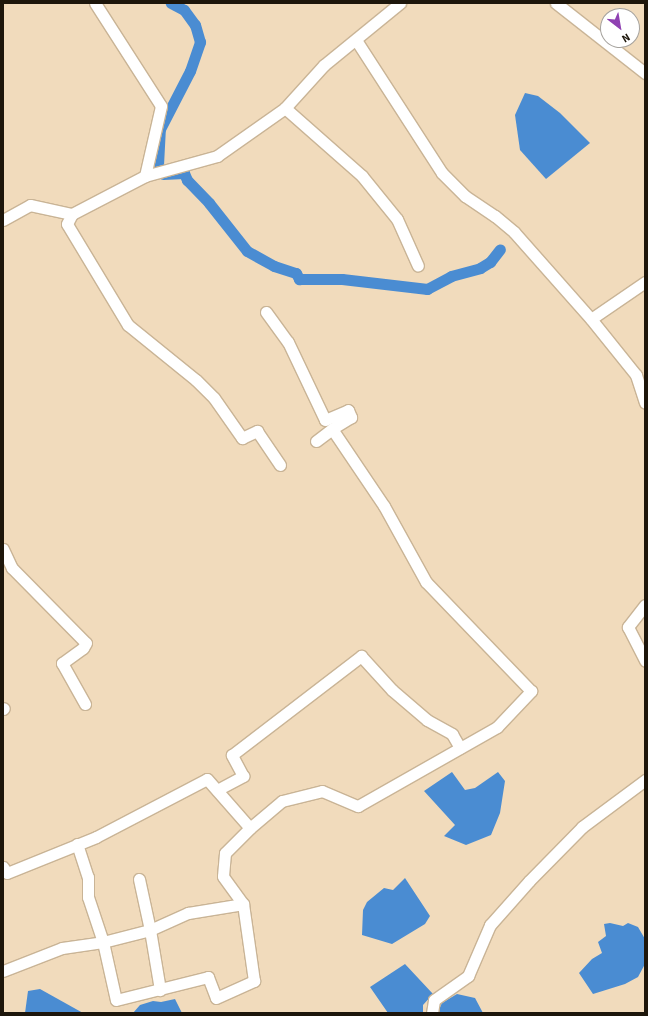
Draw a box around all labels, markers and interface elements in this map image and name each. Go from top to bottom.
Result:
north arrow [600,8,640,48]
text: N [619,30,633,46]

